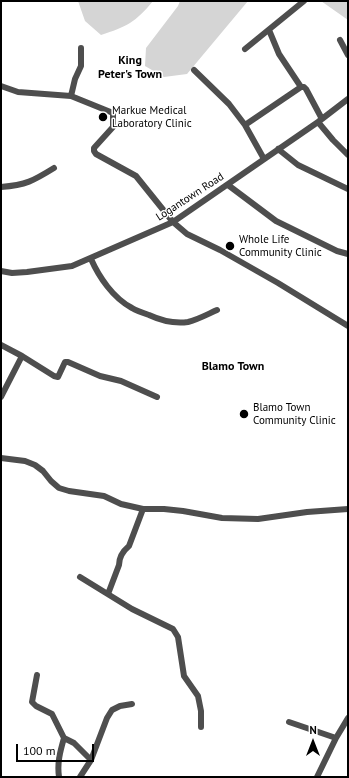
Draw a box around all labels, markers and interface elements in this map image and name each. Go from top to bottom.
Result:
district label: King Peter's Town [98,54,162,82]
place label: Markue Medical Laboratory Clinic [112,104,192,130]
marker: Markue Medical Laboratory Clinic [97,111,109,123]
street label: Logantown Road [154,170,226,224]
place label: Whole Life Community Clinic [239,233,322,259]
marker: Whole Life Community Clinic [224,240,236,252]
district label: Blamo Town [202,360,264,374]
place label: Blamo Town Community Clinic [253,401,336,427]
marker: Blamo Town Community Clinic [238,408,250,420]
north arrow [293,722,333,762]
text: N [309,723,317,737]
scale bar [18,736,96,762]
text: 100 m [23,743,56,758]

